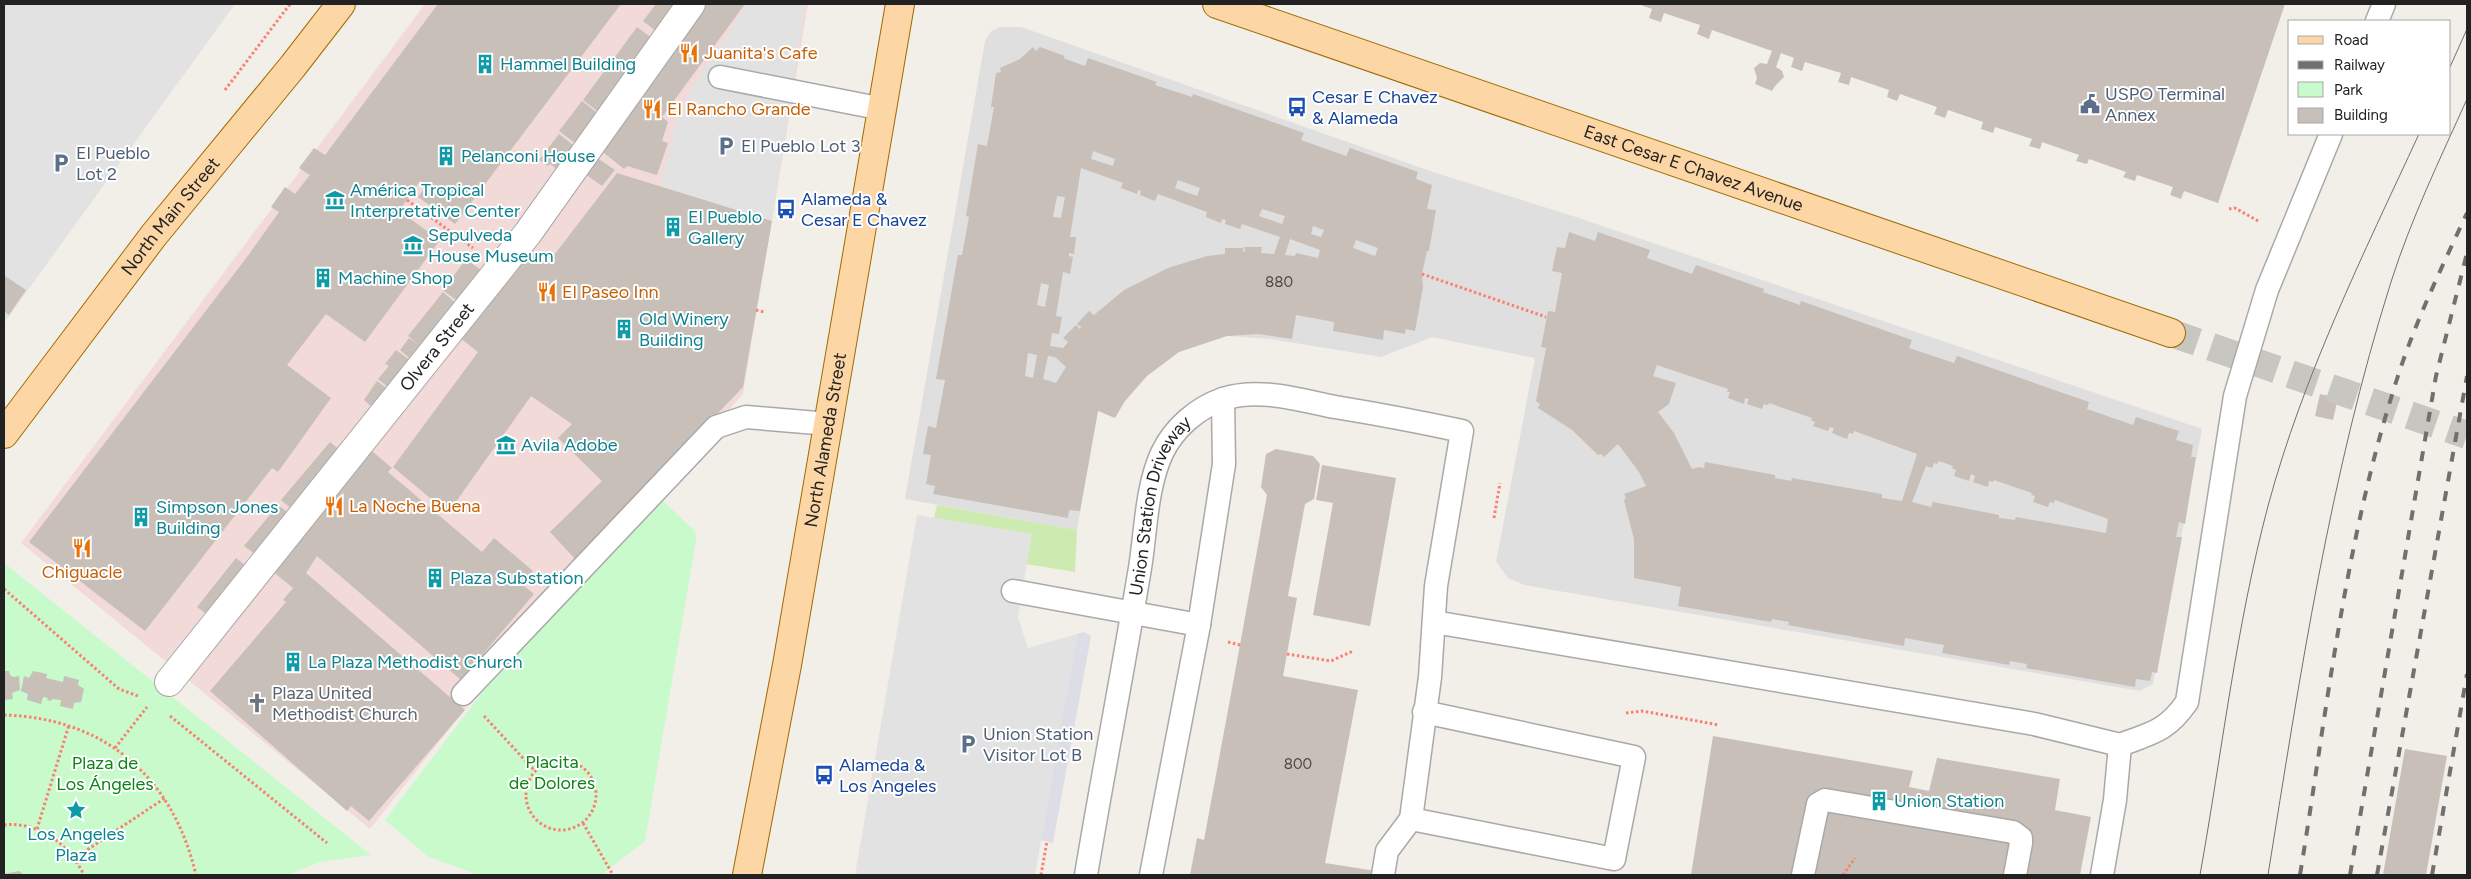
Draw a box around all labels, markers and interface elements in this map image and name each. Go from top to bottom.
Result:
legend [2288,20,2451,135]
text: Road [2334,31,2369,49]
restaurant icon: Juanita's Cafe [678,42,700,64]
place label: Juanita's Cafe [704,42,818,64]
building icon: Hammel Building [474,53,496,75]
place label: Hammel Building [500,53,636,75]
text: Railway [2334,56,2385,74]
text: Park [2334,81,2363,99]
place label: USPO Terminal Annex [2105,83,2225,126]
place label: Cesar E Chavez & Alameda [1312,86,1438,129]
public building icon: USPO Terminal Annex [2079,93,2101,115]
bus stop icon: Cesar E Chavez & Alameda [1286,96,1308,118]
restaurant icon: El Rancho Grande [641,98,663,120]
place label: El Rancho Grande [667,98,811,120]
text: Building [2334,106,2388,124]
street label: East Cesar E Chavez Avenue [1581,120,1806,216]
parking icon: El Pueblo Lot 3 [715,135,737,157]
place label: El Pueblo Lot 3 [741,135,861,157]
place label: El Pueblo Lot 2 [76,142,150,185]
building icon: Pelanconi House [435,145,457,167]
place label: Pelanconi House [461,145,595,167]
parking icon: El Pueblo Lot 2 [50,152,72,174]
street label: North Main Street [116,153,225,280]
place label: América Tropical Interpretative Center [350,179,520,222]
place label: Alameda & Cesar E Chavez [801,188,927,231]
museum icon: América Tropical Interpretative Center [324,189,346,211]
bus stop icon: Alameda & Cesar E Chavez [775,198,797,220]
place label: El Pueblo Gallery [688,206,762,249]
building icon: El Pueblo Gallery [662,216,684,238]
place label: Sepulveda House Museum [428,224,554,267]
museum icon: Sepulveda House Museum [402,234,424,256]
building icon: Machine Shop [312,267,334,289]
place label: Machine Shop [338,267,453,289]
house number: 880 [1265,273,1293,291]
restaurant icon: El Paseo Inn [536,281,558,303]
place label: El Paseo Inn [562,281,659,303]
street label: Olvera Street [395,298,479,396]
place label: Old Winery Building [639,308,729,351]
building icon: Old Winery Building [613,318,635,340]
street label: North Alameda Street [800,351,851,529]
street label: Union Station Driveway [1125,411,1196,598]
museum icon: Avila Adobe [495,434,517,456]
place label: Avila Adobe [521,434,618,456]
restaurant icon: La Noche Buena [323,495,345,517]
place label: La Noche Buena [349,495,481,517]
place label: Simpson Jones Building [156,496,278,539]
building icon: Simpson Jones Building [130,506,152,528]
restaurant icon: Chiguacle [71,537,93,559]
place label: Chiguacle [42,561,122,583]
building icon: Plaza Substation [424,567,446,589]
place label: Plaza Substation [450,567,583,589]
building icon: La Plaza Methodist Church [282,651,304,673]
place label: La Plaza Methodist Church [308,651,523,673]
place label: Plaza United Methodist Church [272,682,418,725]
church icon: Plaza United Methodist Church [246,692,268,714]
place label: Union Station Visitor Lot B [983,723,1093,766]
parking icon: Union Station Visitor Lot B [957,733,979,755]
park label: Placita de Dolores [509,751,595,794]
park label: Plaza de Los Ángeles [56,752,154,795]
place label: Alameda & Los Angeles [839,754,936,797]
house number: 800 [1284,755,1312,773]
bus stop icon: Alameda & Los Angeles [813,764,835,786]
building icon: Union Station [1868,790,1890,812]
place label: Union Station [1894,790,2004,812]
place icon: Los Angeles Plaza [65,799,87,821]
place label: Los Angeles Plaza [27,823,125,866]

